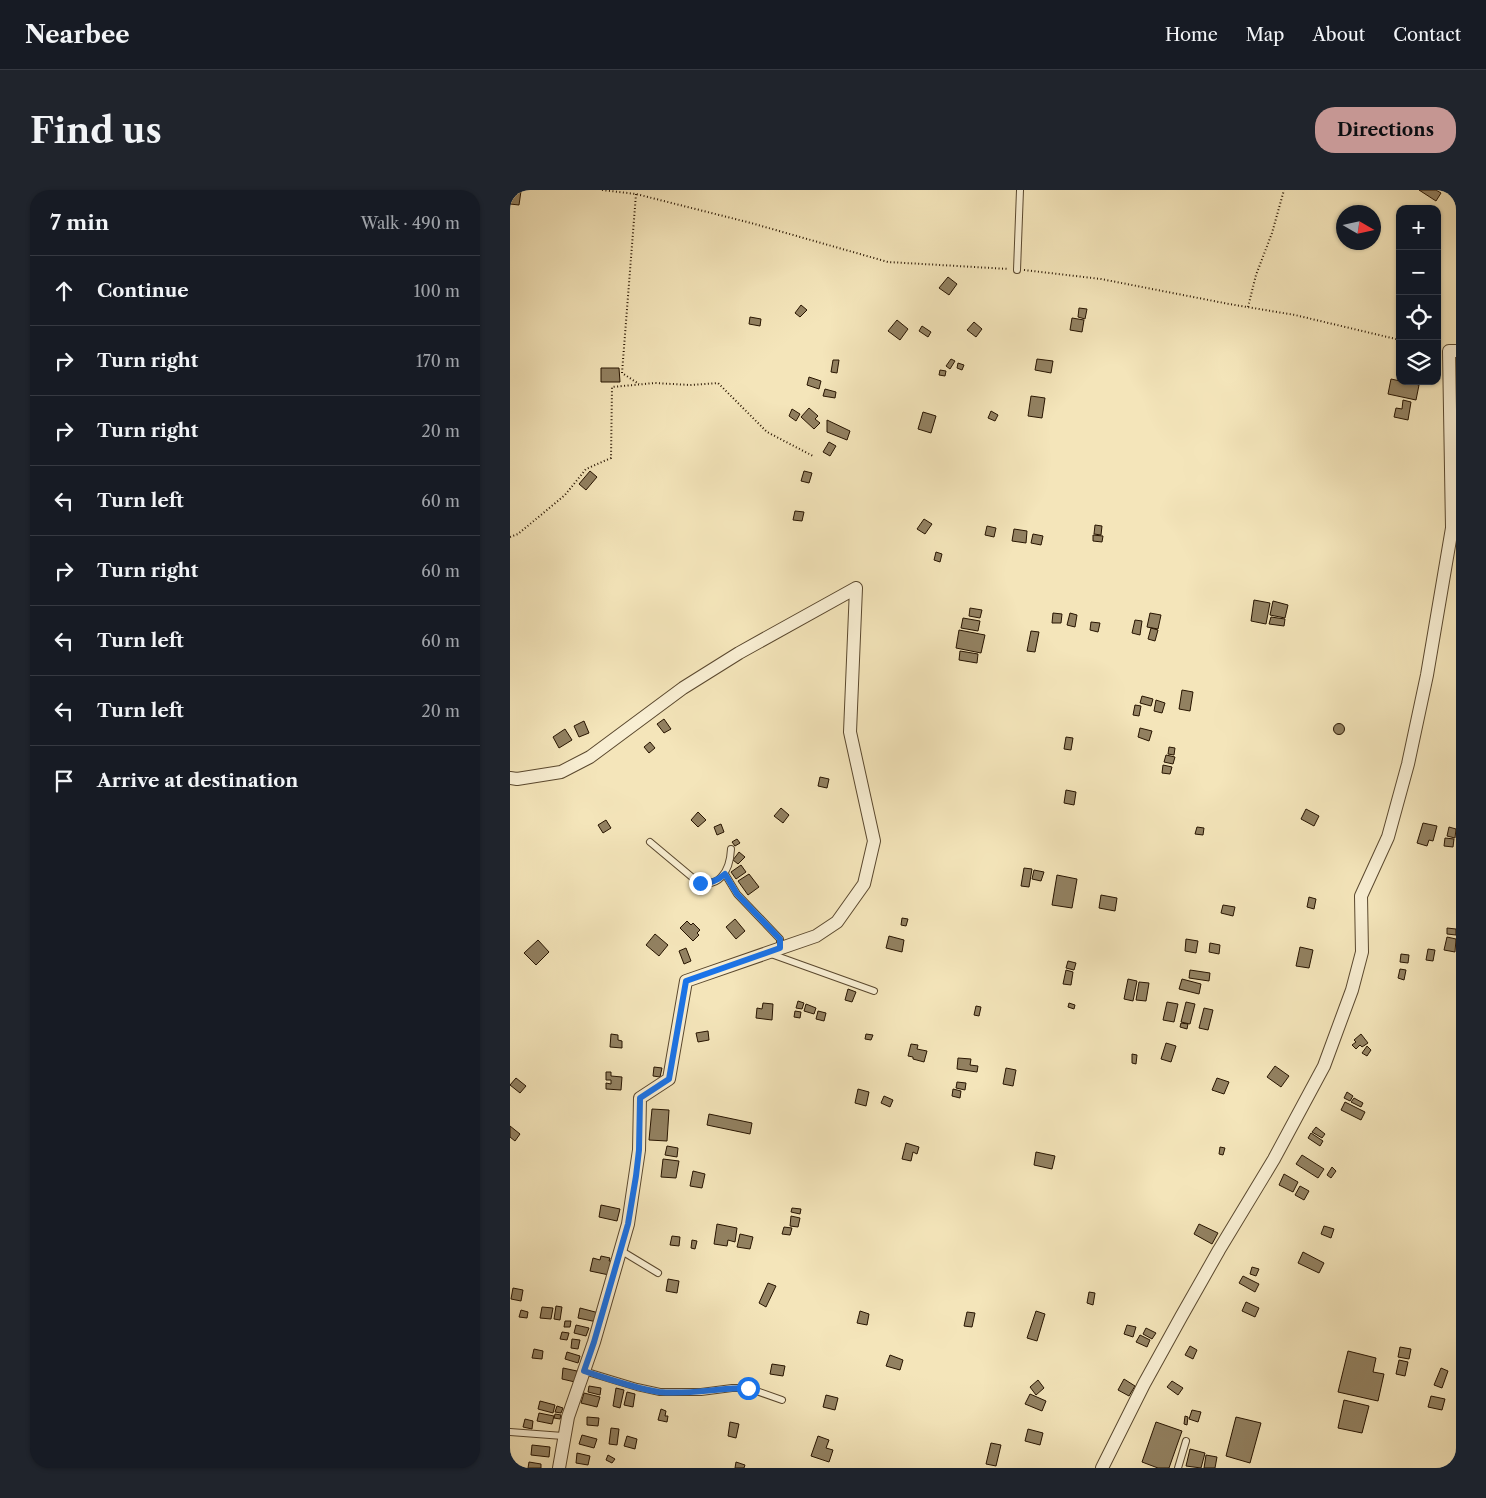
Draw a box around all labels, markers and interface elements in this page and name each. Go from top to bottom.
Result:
text: Nearbee [25,20,130,49]
text: Home [1165,24,1218,46]
text: Map [1246,24,1284,46]
text: About [1312,24,1365,46]
text: Contact [1393,24,1461,46]
button: Directions [1315,107,1456,153]
text: Find us [30,109,162,152]
north arrow [1336,205,1381,250]
map controls [1396,205,1441,385]
button: + [1396,205,1441,250]
text: 7 min [50,210,109,235]
text: Walk · 490 m [361,213,460,233]
button: − [1396,250,1441,295]
icon: ahead [50,277,78,305]
text: Continue [97,279,189,302]
text: 100 m [414,281,460,301]
button: locate [1396,295,1441,340]
button: layers [1396,340,1441,385]
icon: right [50,347,78,375]
text: Turn right [97,349,198,372]
text: 170 m [416,351,460,371]
icon: right [50,417,78,445]
text: Turn right [97,419,198,442]
text: 20 m [421,421,460,441]
icon: left [50,487,78,515]
text: Turn left [97,489,184,512]
text: 60 m [421,491,460,511]
icon: right [50,557,78,585]
text: Turn right [97,559,198,582]
text: 60 m [421,561,460,581]
icon: left [50,627,78,655]
text: Turn left [97,629,184,652]
text: 60 m [421,631,460,651]
icon: left [50,697,78,725]
text: Turn left [97,699,184,722]
text: 20 m [421,701,460,721]
icon: arrive [50,767,78,795]
text: Arrive at destination [97,769,298,792]
route end [689,872,712,895]
route start [737,1377,760,1400]

